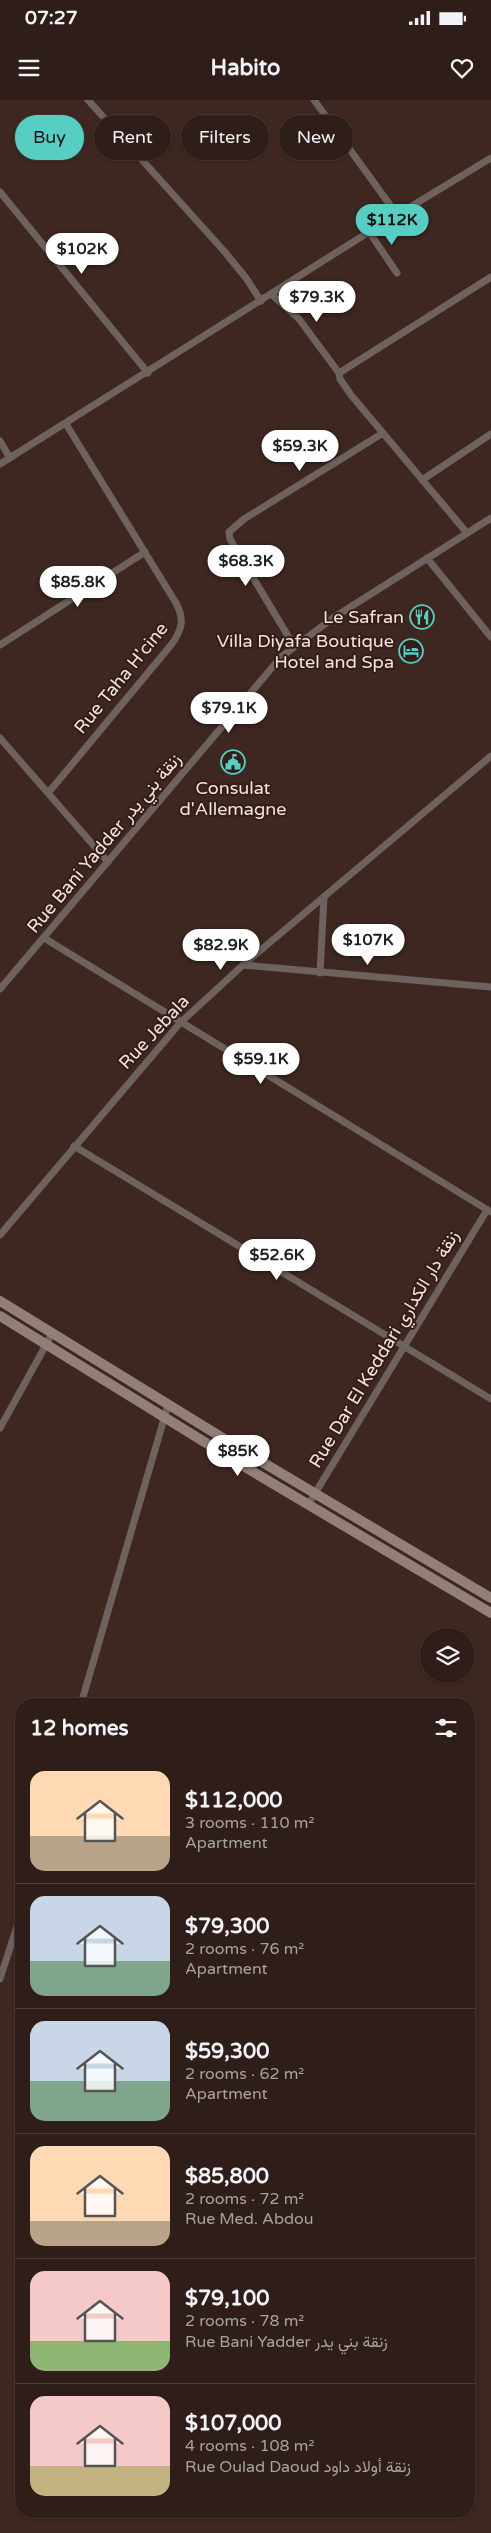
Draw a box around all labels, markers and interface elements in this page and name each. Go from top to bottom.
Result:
text: 07:27 [25,7,78,29]
icon: menu [15,54,43,82]
icon: heart [448,54,476,82]
text: Habito [211,55,280,81]
chip: Buy [15,115,84,160]
chip: Rent [94,115,171,160]
chip: Filters [181,115,269,160]
chip: New [279,115,353,160]
pin: $112K [357,204,427,246]
text: $112K [367,210,417,230]
pin: $102K [47,232,117,275]
text: $102K [57,239,107,259]
pin: $79.3K [276,280,358,323]
text: $79.3K [290,287,344,307]
pin: $59.3K [259,430,341,472]
text: $59.3K [273,436,327,456]
pin: $68.3K [205,544,287,587]
text: $68.3K [219,551,273,571]
pin: $85.8K [37,566,119,608]
text: $85.8K [51,572,105,592]
restaurant icon: Le Safran [409,604,435,630]
place label: Le Safran [323,606,404,628]
street label: Rue Taha H'cine [69,618,173,738]
place label: Villa Diyafa Boutique Hotel and Spa [217,630,394,673]
hotel icon: Villa Diyafa Boutique Hotel and Spa [398,638,424,664]
pin: $79.1K [188,692,270,734]
text: $79.1K [202,698,256,718]
street label: Rue Bani Yadder زنقة بني يدر [22,749,189,940]
public building icon: Consulat d'Allemagne [220,749,246,775]
place label: Consulat d'Allemagne [180,777,286,820]
pin: $107K [333,924,403,966]
pin: $82.9K [180,928,262,971]
text: $107K [343,930,393,950]
text: $82.9K [194,935,248,955]
street label: Rue Jebala [114,990,194,1074]
pin: $59.1K [220,1042,302,1085]
text: $59.1K [234,1049,288,1069]
street label: Rue Dar El Keddari زنقة دار الكداري [304,1226,467,1474]
pin: $52.6K [236,1238,318,1281]
text: $52.6K [250,1245,304,1265]
pin: $85K [208,1434,268,1477]
text: $85K [218,1441,258,1461]
map controls [420,1628,475,1683]
button: layers [420,1628,475,1683]
icon: filters [432,1714,460,1742]
text: 12 homes [30,1716,129,1741]
text: $112,000 [185,1788,283,1813]
icon: home [70,1791,130,1851]
text: 3 rooms · 110 m² [185,1813,314,1833]
text: Apartment [185,1833,268,1853]
text: $79,300 [185,1914,269,1939]
icon: home [70,1916,130,1976]
text: 2 rooms · 76 m² [185,1939,304,1959]
text: Apartment [185,1959,268,1979]
text: $59,300 [185,2039,269,2064]
icon: home [70,2041,130,2101]
text: 2 rooms · 62 m² [185,2064,304,2084]
text: Apartment [185,2084,268,2104]
text: $85,800 [185,2164,269,2189]
icon: home [70,2166,130,2226]
text: 2 rooms · 72 m² [185,2189,304,2209]
text: Rue Med. Abdou [185,2209,314,2229]
text: $79,100 [185,2286,269,2311]
icon: home [70,2291,130,2351]
text: 2 rooms · 78 m² [185,2311,304,2331]
text: Rue Bani Yadder زنقة بني يدر [185,2332,388,2352]
text: $107,000 [185,2411,281,2436]
icon: home [70,2416,130,2476]
text: 4 rooms · 108 m² [185,2436,314,2456]
text: Rue Oulad Daoud زنقة أولاد داود [185,2457,411,2477]

